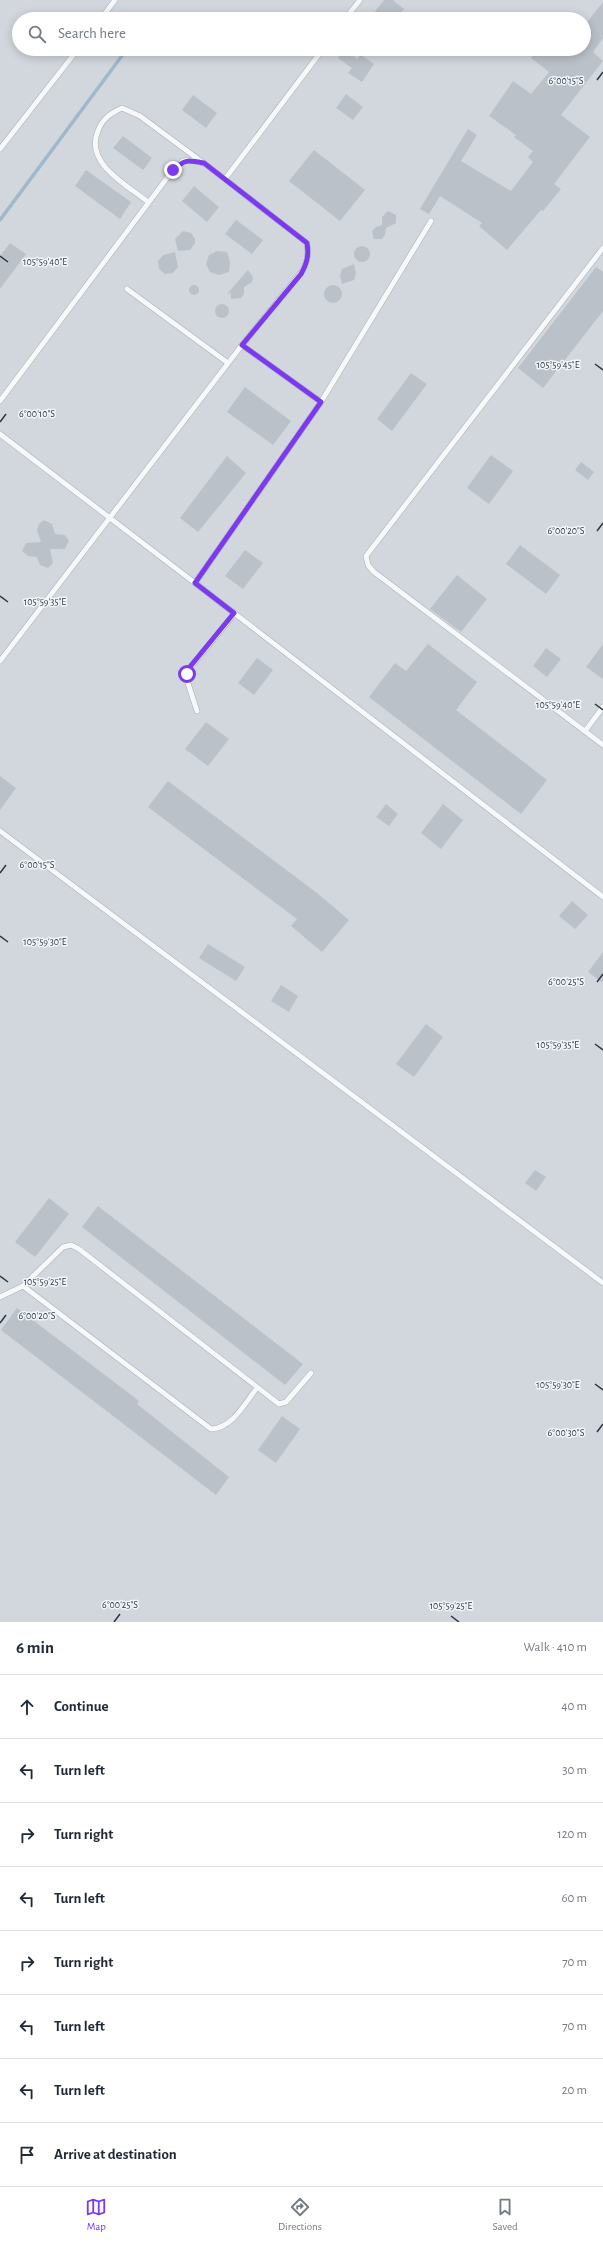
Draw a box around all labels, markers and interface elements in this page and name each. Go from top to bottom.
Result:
search box [12,12,591,56]
icon: search [26,23,48,45]
text: Search here [58,26,126,41]
text: 6°00'15"S [549,76,584,86]
route end [164,161,182,179]
text: 105°59'40"E [23,257,67,267]
text: 105°59'45"E [537,360,580,370]
text: 6°00'10"S [19,409,55,419]
text: 6°00'20"S [547,526,585,536]
text: 105°59'35"E [24,597,66,607]
route start [178,665,196,683]
text: 105°59'40"E [536,700,580,710]
text: 6°00'15"S [20,860,55,870]
text: 105°59'30"E [23,937,67,947]
text: 6°00'25"S [548,977,584,987]
text: 105°59'35"E [537,1040,579,1050]
text: 105°59'25"E [24,1277,67,1287]
text: 6°00'20"S [18,1311,56,1321]
text: 105°59'30"E [536,1380,580,1390]
text: 6°00'30"S [548,1428,585,1438]
text: 6°00'25"S [102,1600,138,1610]
text: 105°59'25"E [430,1601,473,1611]
text: 6 min [16,1639,54,1656]
text: Walk · 410 m [524,1641,587,1654]
icon: ahead [16,1696,38,1718]
text: Continue [54,1699,109,1714]
text: 40 m [561,1700,587,1713]
icon: left [16,1760,38,1782]
text: Turn left [54,1763,105,1778]
text: 30 m [562,1764,587,1777]
icon: right [16,1824,38,1846]
text: Turn right [54,1827,113,1842]
text: 120 m [557,1828,587,1841]
icon: left [16,1888,38,1910]
text: Turn left [54,1891,105,1906]
text: 60 m [561,1892,587,1905]
icon: right [16,1952,38,1974]
text: Turn right [54,1955,113,1970]
text: 70 m [562,1956,587,1969]
icon: left [16,2016,38,2038]
text: Turn left [54,2019,105,2034]
text: 70 m [562,2020,587,2033]
icon: left [16,2080,38,2102]
text: Turn left [54,2083,105,2098]
text: 20 m [562,2084,587,2097]
icon: arrive [16,2144,38,2166]
text: Arrive at destination [54,2147,177,2162]
tab: Map [85,2196,107,2233]
tab: Directions [278,2196,322,2233]
tab: Saved [492,2196,518,2233]

